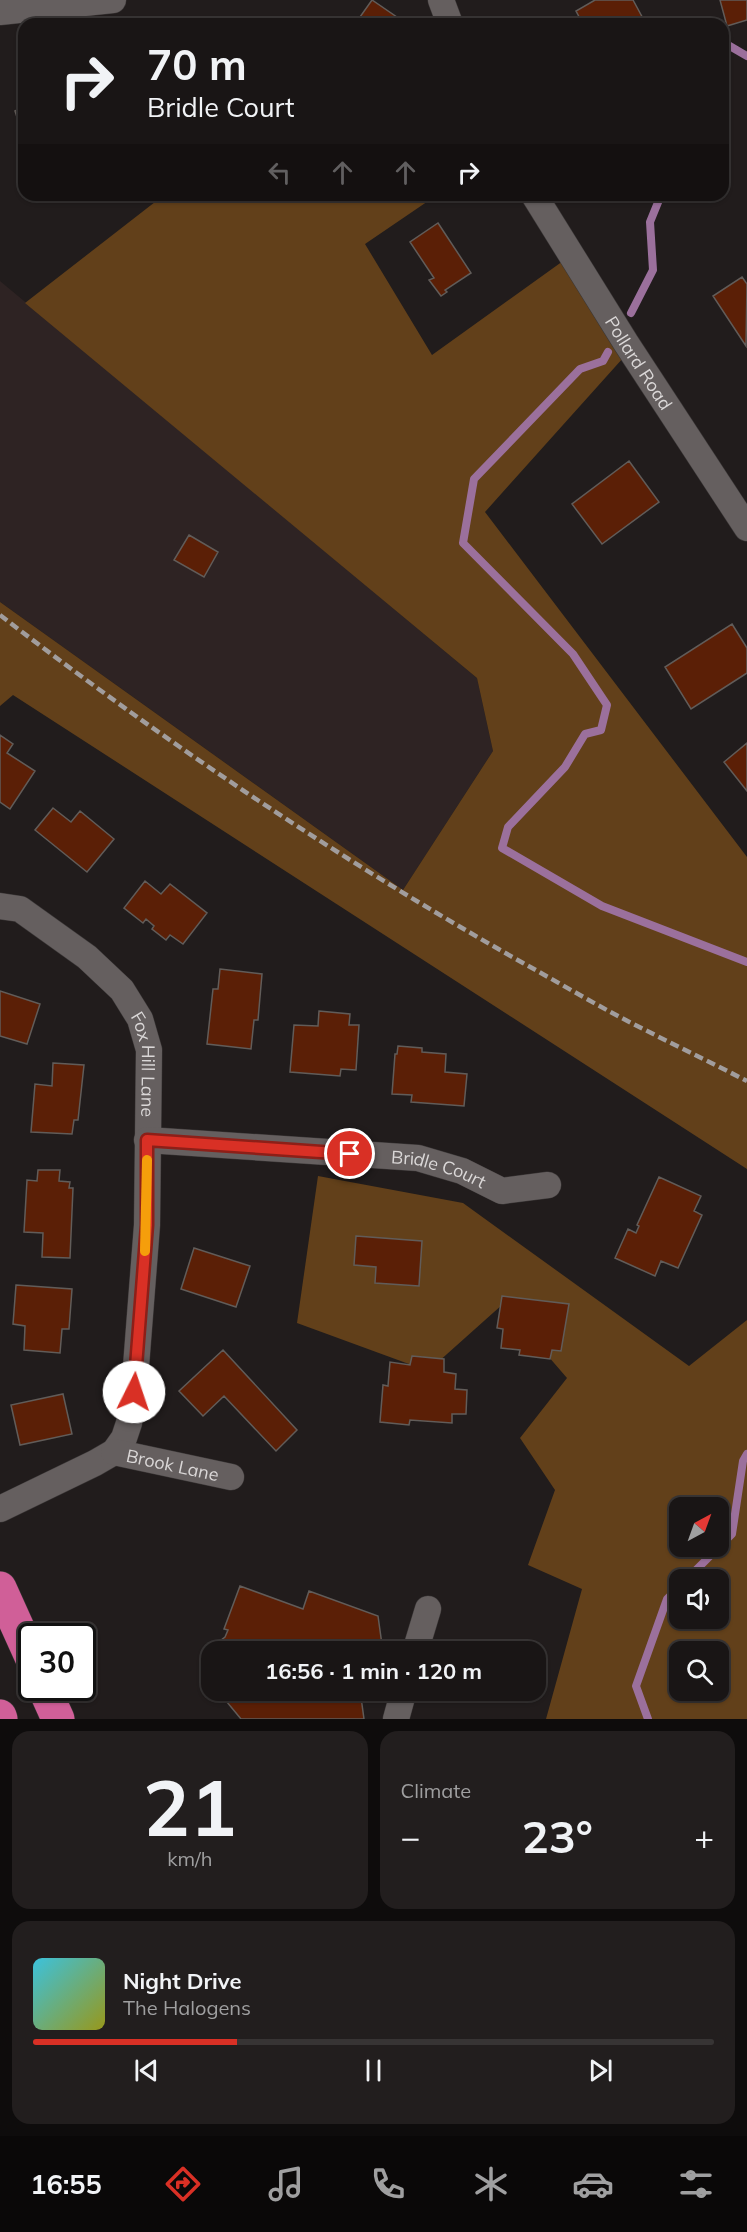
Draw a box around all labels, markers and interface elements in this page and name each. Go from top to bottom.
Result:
text: 70 m [147,38,247,91]
icon: right [48,42,126,120]
text: Bridle Court [147,90,294,124]
icon: left [263,156,296,189]
icon: ahead [326,156,359,189]
icon: ahead [389,156,422,189]
icon: right [452,156,485,189]
street label: Pollard Road [600,312,678,414]
street label: Fox Hill Lane [126,1007,161,1117]
pin [324,1128,375,1179]
icon: arrive [333,1137,366,1170]
street label: Bridle Court [391,1145,490,1193]
position arrow [102,1360,166,1424]
street label: Brook Lane [124,1443,221,1486]
north arrow [669,1497,729,1557]
map controls [669,1497,729,1701]
button: sound [669,1569,729,1629]
speed limit sign: 30 [18,1623,96,1701]
button: search [669,1641,729,1701]
text: 16:56 · 1 min · 120 m [265,1657,482,1685]
text: 21 [143,1758,237,1856]
text: Climate [401,1778,471,1803]
text: 23° [522,1808,593,1864]
text: − [401,1816,420,1857]
text: + [694,1816,714,1857]
text: km/h [167,1846,212,1871]
text: Night Drive [123,1967,242,1995]
text: The Halogens [123,1995,251,2020]
icon: previous [130,2054,163,2087]
icon: pause [357,2054,390,2087]
icon: next [584,2054,617,2087]
icon: directions [162,2163,204,2205]
icon: music [265,2163,307,2205]
icon: phone [367,2163,409,2205]
icon: climate [470,2163,512,2205]
icon: car [572,2163,614,2205]
icon: filters [675,2163,717,2205]
text: 16:55 [30,2167,102,2201]

